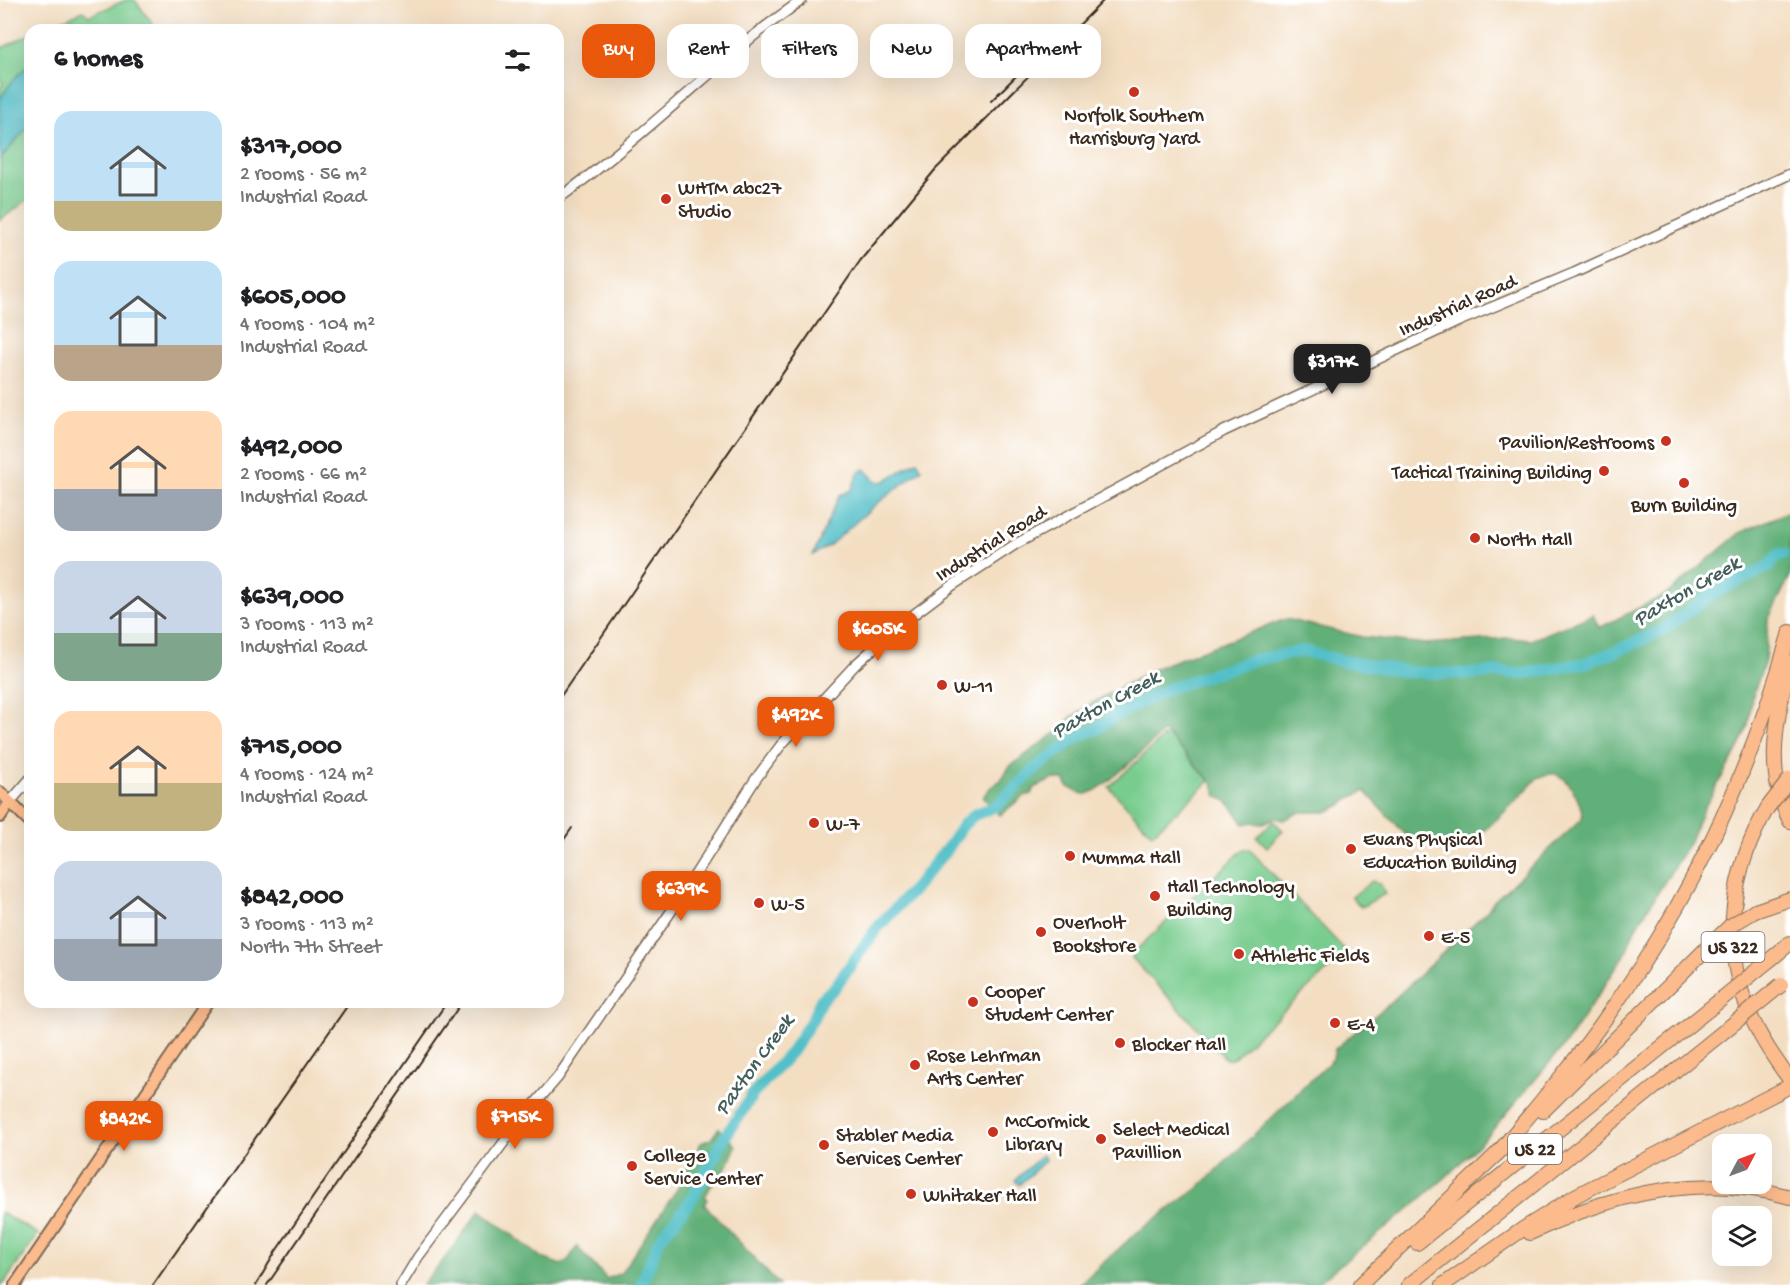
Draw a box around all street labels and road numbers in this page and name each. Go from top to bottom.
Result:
street label: Industrial Road [1396,270,1523,343]
street label: Industrial Road [932,501,1053,588]
road number: US 322 [1702,932,1764,962]
road number: US 22 [1508,1134,1562,1164]

